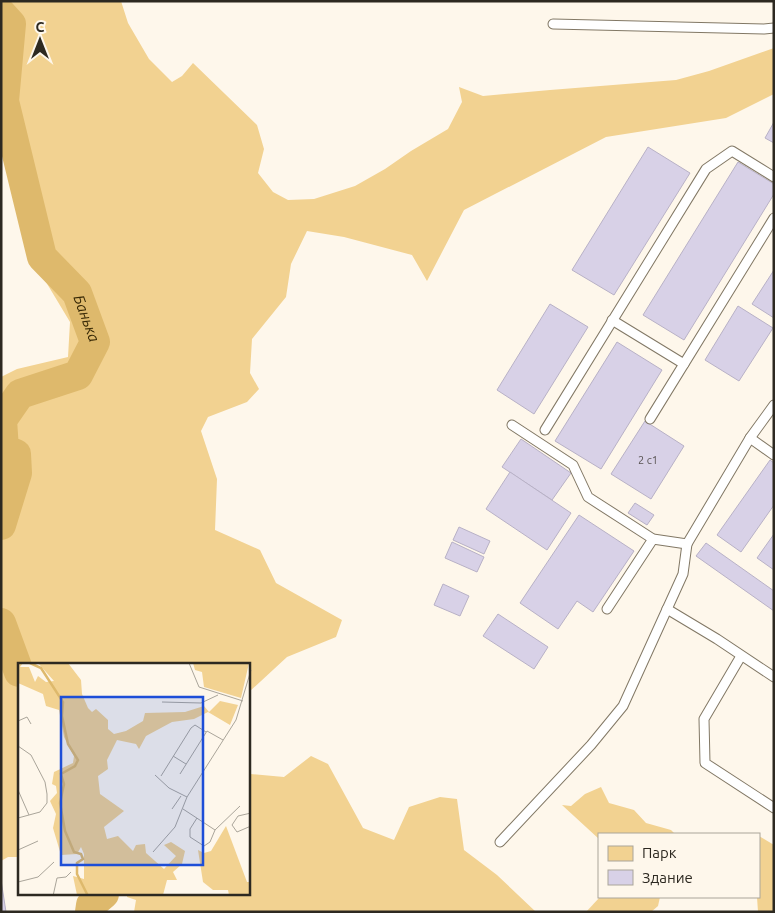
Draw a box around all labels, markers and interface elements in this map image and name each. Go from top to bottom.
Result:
north arrow [15,15,65,65]
text: С [36,19,45,35]
water label: Банька [70,292,103,344]
house number: 2 с1 [638,454,658,466]
inset map [18,663,250,896]
legend [598,833,760,898]
text: Парк [642,844,677,861]
text: Здание [642,869,693,886]

